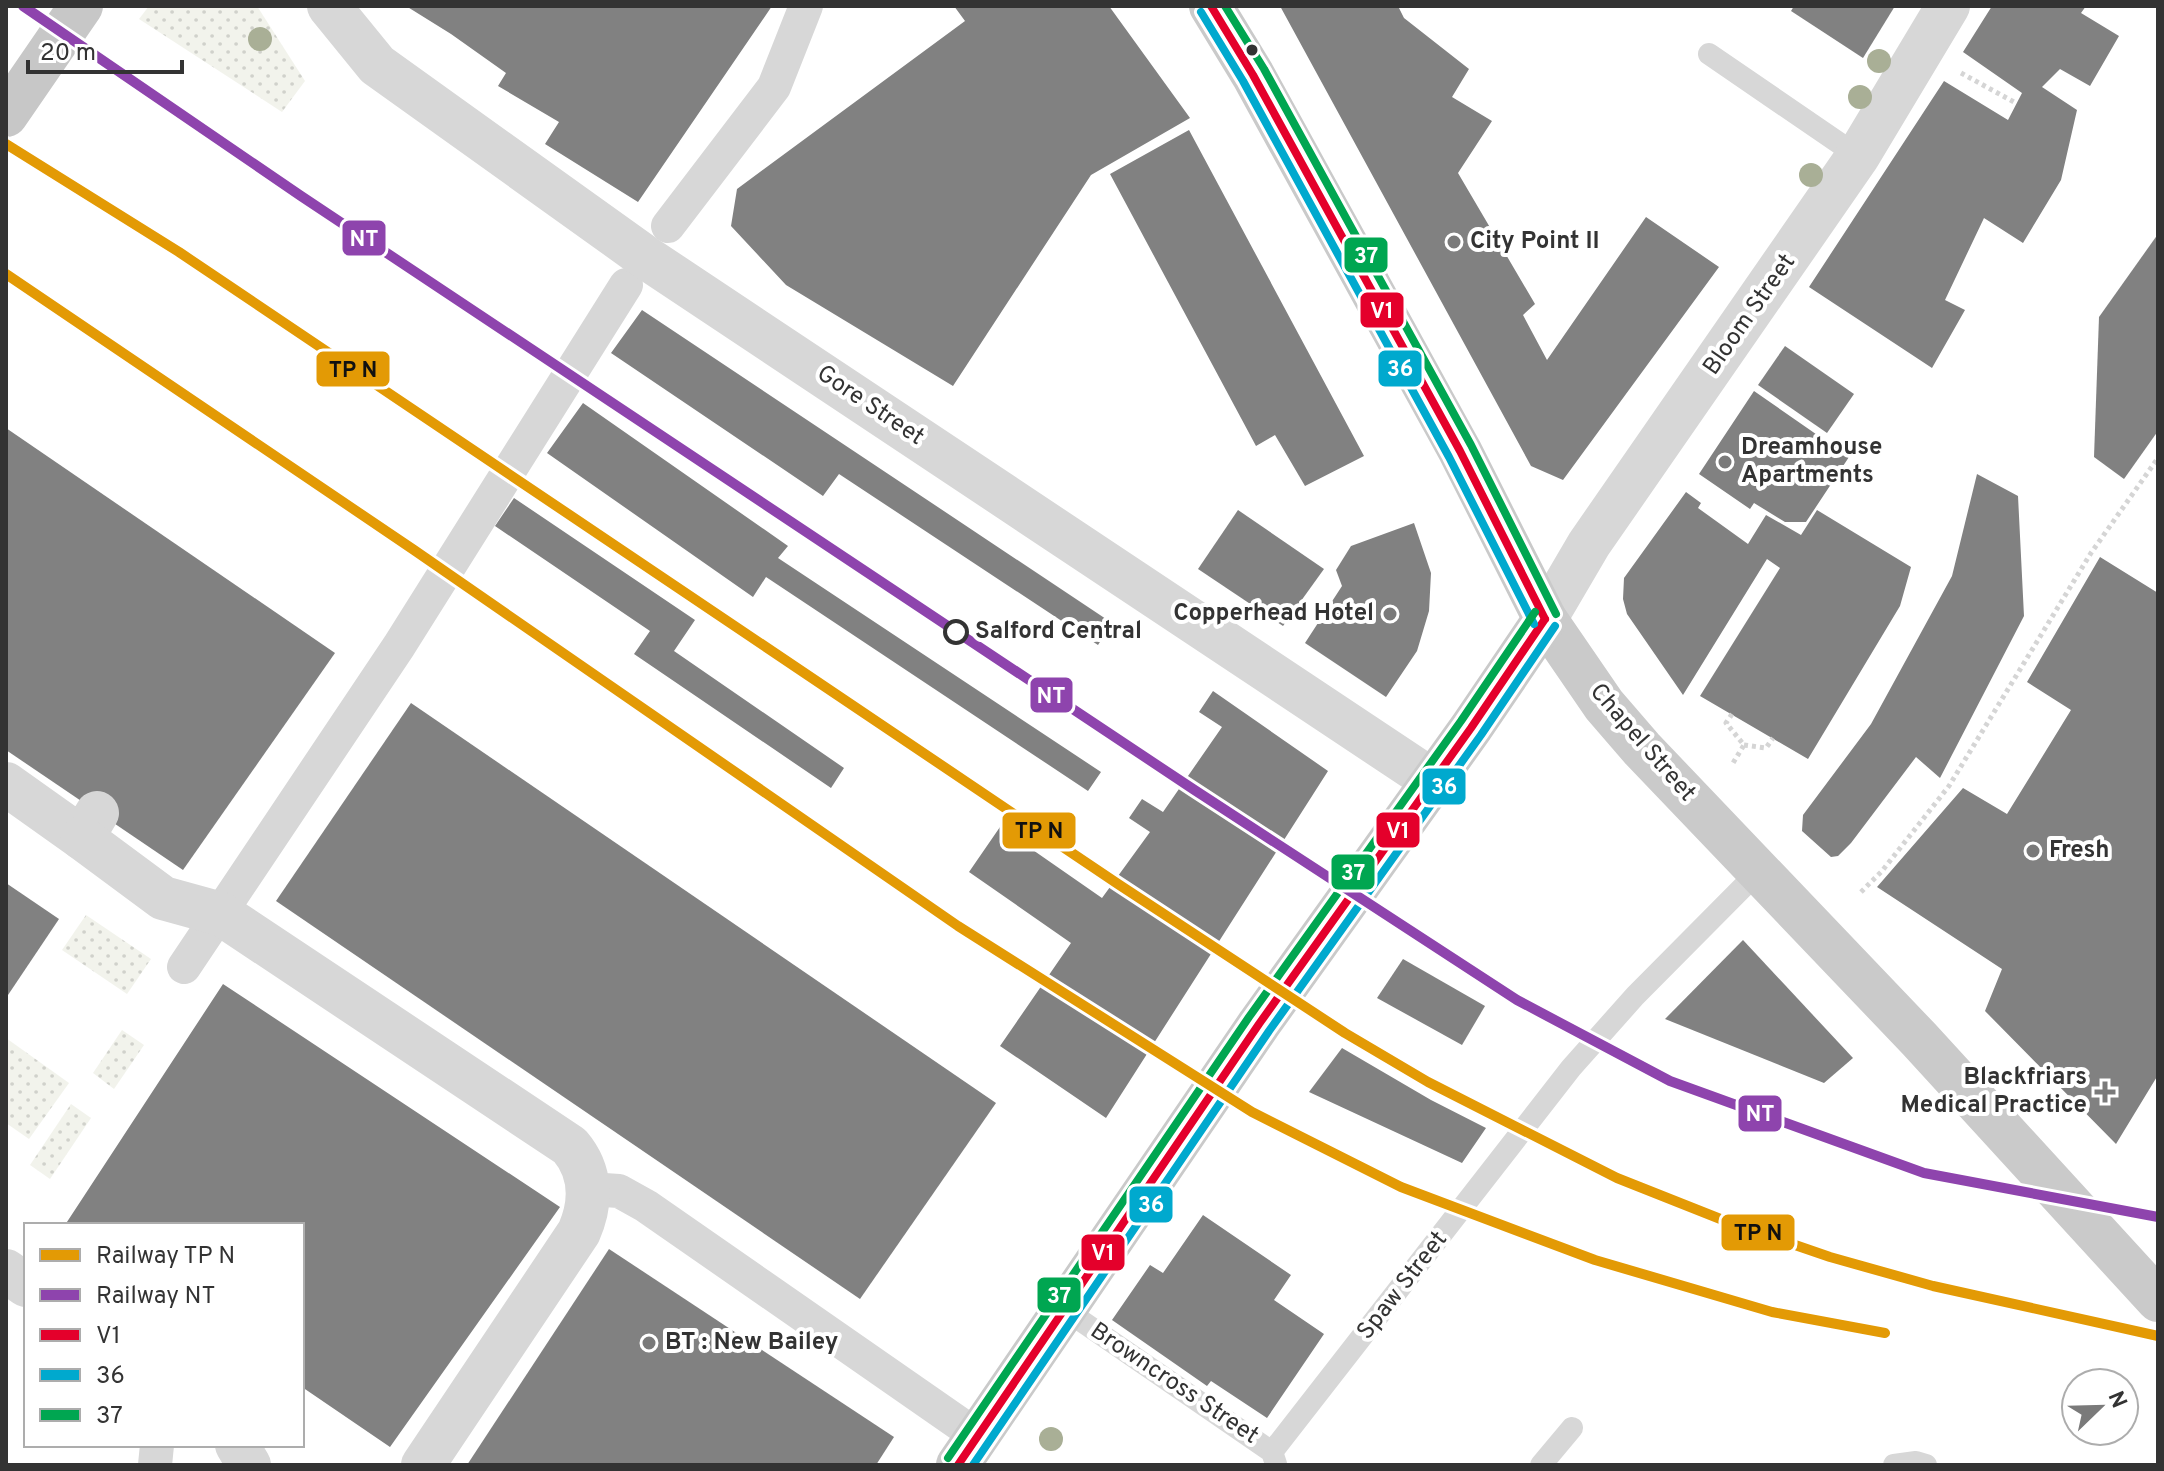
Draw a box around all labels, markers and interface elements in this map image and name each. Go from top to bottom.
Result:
scale bar [28,24,182,74]
text: 20 m [40,39,96,69]
unlabelled marker [1244,42,1260,58]
line badge: NT [341,219,387,257]
text: NT [350,227,379,254]
place label: City Point II [1470,227,1600,257]
marker: City Point II [1445,233,1463,251]
line badge: 37 [1343,236,1389,274]
text: 37 [1354,244,1378,271]
street label: Bloom Street [1697,249,1803,381]
line badge: V1 [1359,291,1405,329]
text: V1 [1370,299,1394,326]
line badge: 36 [1377,349,1423,388]
line badge: TP N [315,350,391,388]
text: 36 [1387,357,1413,384]
text: TP N [329,358,377,385]
street label: Gore Street [811,359,929,453]
place label: Dreamhouse Apartments [1741,433,1882,491]
marker: Dreamhouse Apartments [1716,453,1734,471]
place label: Copperhead Hotel [1173,599,1374,629]
marker: Copperhead Hotel [1381,605,1399,623]
place label: Salford Central [975,617,1142,647]
marker: Salford Central [944,620,968,644]
line badge: NT [1029,676,1074,714]
street label: Chapel Street [1582,678,1702,808]
text: NT [1037,684,1066,711]
line badge: 36 [1421,767,1467,806]
text: 36 [1431,775,1457,802]
line badge: TP N [1001,811,1077,850]
line badge: V1 [1375,811,1421,849]
text: TP N [1015,819,1063,846]
text: V1 [1386,819,1410,846]
place label: Fresh [2049,836,2109,866]
marker: Fresh [2024,842,2042,860]
line badge: 37 [1330,853,1376,891]
text: 37 [1341,861,1365,888]
place label: Blackfriars Medical Practice [1900,1063,2087,1121]
marker: Blackfriars Medical Practice [2094,1081,2116,1103]
line badge: NT [1737,1094,1783,1133]
text: NT [1746,1102,1775,1129]
line badge: 36 [1128,1185,1174,1224]
text: 36 [1138,1193,1164,1220]
line badge: TP N [1720,1213,1796,1252]
text: TP N [1734,1221,1782,1248]
legend [24,1223,304,1447]
street label: Spaw Street [1351,1226,1455,1346]
line badge: V1 [1080,1233,1126,1272]
text: V1 [1091,1241,1115,1268]
text: Railway TP N [96,1242,235,1272]
line badge: 37 [1036,1276,1082,1314]
text: Railway NT [96,1282,215,1312]
text: 37 [1047,1284,1071,1311]
street label: Browncross Street [1084,1317,1264,1451]
text: V1 [96,1322,121,1352]
place label: BT : New Bailey [665,1328,838,1358]
marker: BT : New Bailey [640,1334,658,1352]
text: 36 [96,1362,125,1392]
north arrow [2060,1367,2140,1447]
text: N [2101,1388,2132,1413]
text: 37 [96,1402,123,1432]

